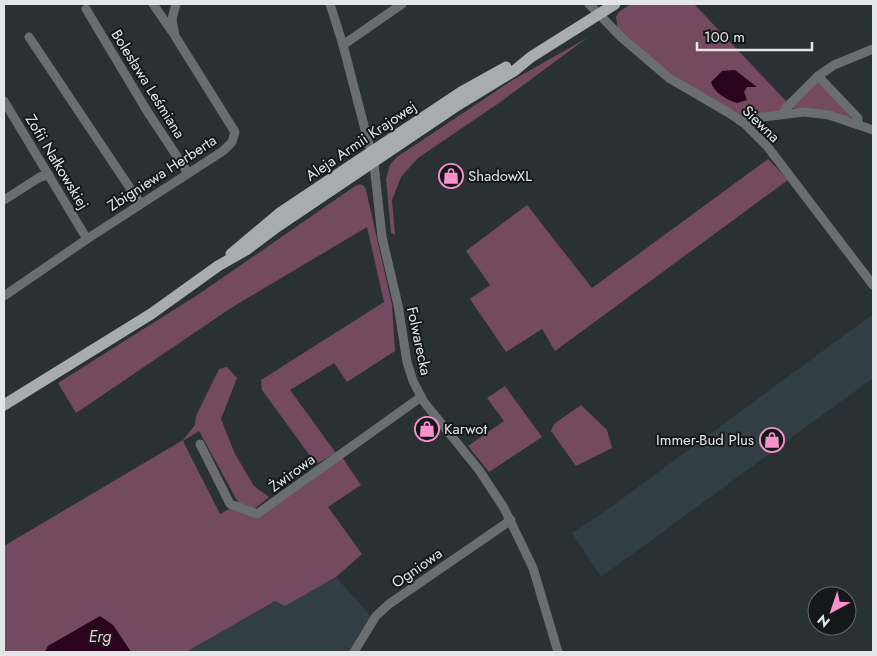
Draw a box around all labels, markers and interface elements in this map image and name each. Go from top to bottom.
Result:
scale bar [697,20,812,52]
street label: Bolesława Leśmiana [106,25,190,143]
text: 100 m [704,26,745,48]
street label: Aleja Armii Krajowej [301,96,421,186]
street label: Siewna [737,100,785,148]
street label: Zofii Nałkowskiej [20,110,94,214]
street label: Zbigniewa Herberta [103,129,221,217]
shop icon: ShadowXL [438,163,464,189]
place label: ShadowXL [468,165,532,187]
street label: Folwarecka [401,305,437,377]
shop icon: Karwot [414,416,440,442]
place label: Karwot [444,418,487,440]
shop icon: Immer-Bud Plus [759,427,785,453]
place label: Immer-Bud Plus [656,429,754,451]
street label: Żwirowa [264,449,320,497]
street label: Ogniowa [387,542,447,594]
north arrow [807,586,857,636]
text: N [813,610,834,632]
water label: Erg [89,625,111,648]

